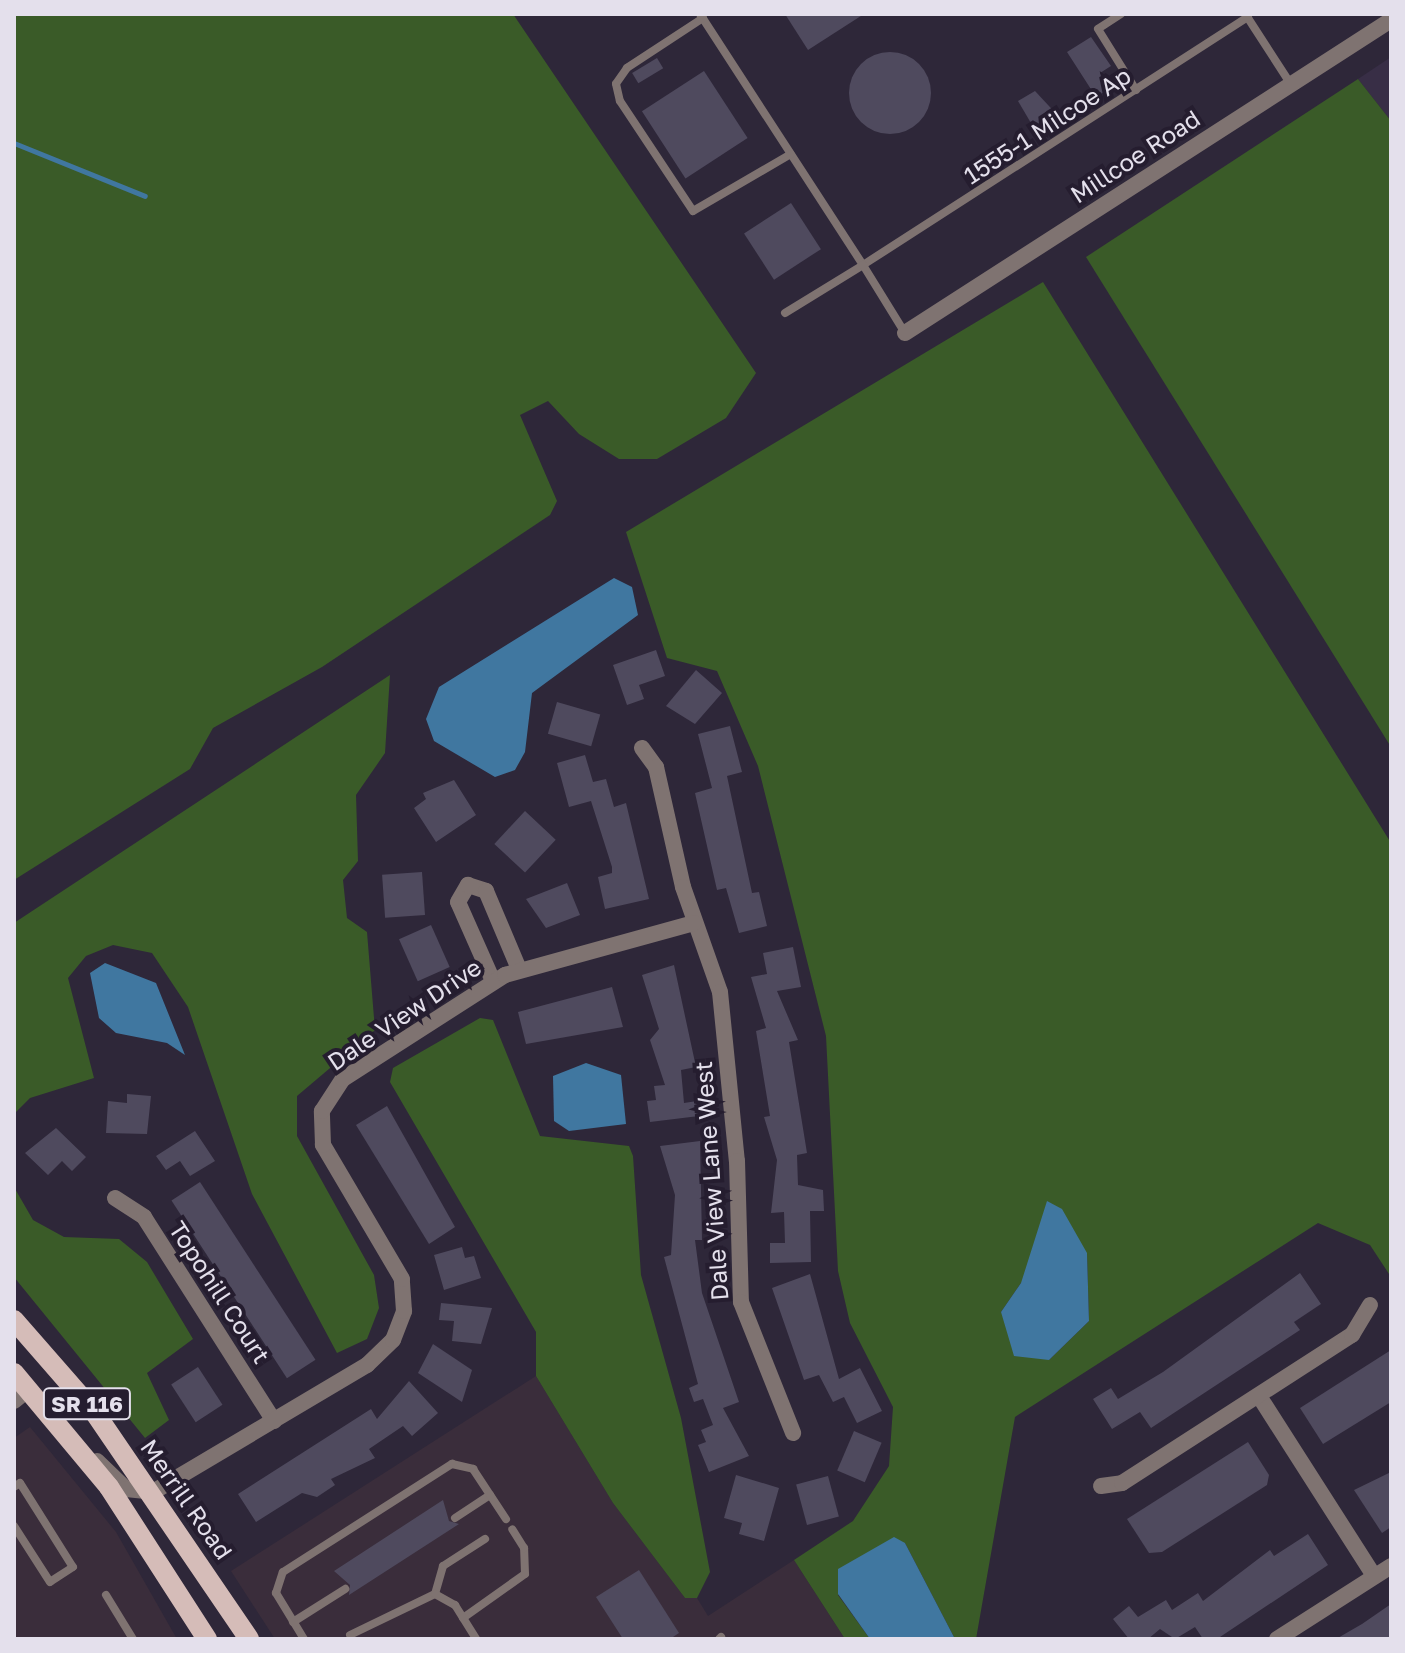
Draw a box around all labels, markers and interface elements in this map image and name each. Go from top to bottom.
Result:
street label: 1555-1 Milcoe Ap [958,60,1136,190]
street label: Millcoe Road [1065,104,1205,208]
street label: Dale View Drive [322,952,486,1076]
street label: Dale View Lane West [688,1060,734,1302]
street label: Topohill Court [163,1216,277,1368]
road number: SR 116 [41,1386,133,1422]
street label: Merrill Road [135,1433,239,1565]

